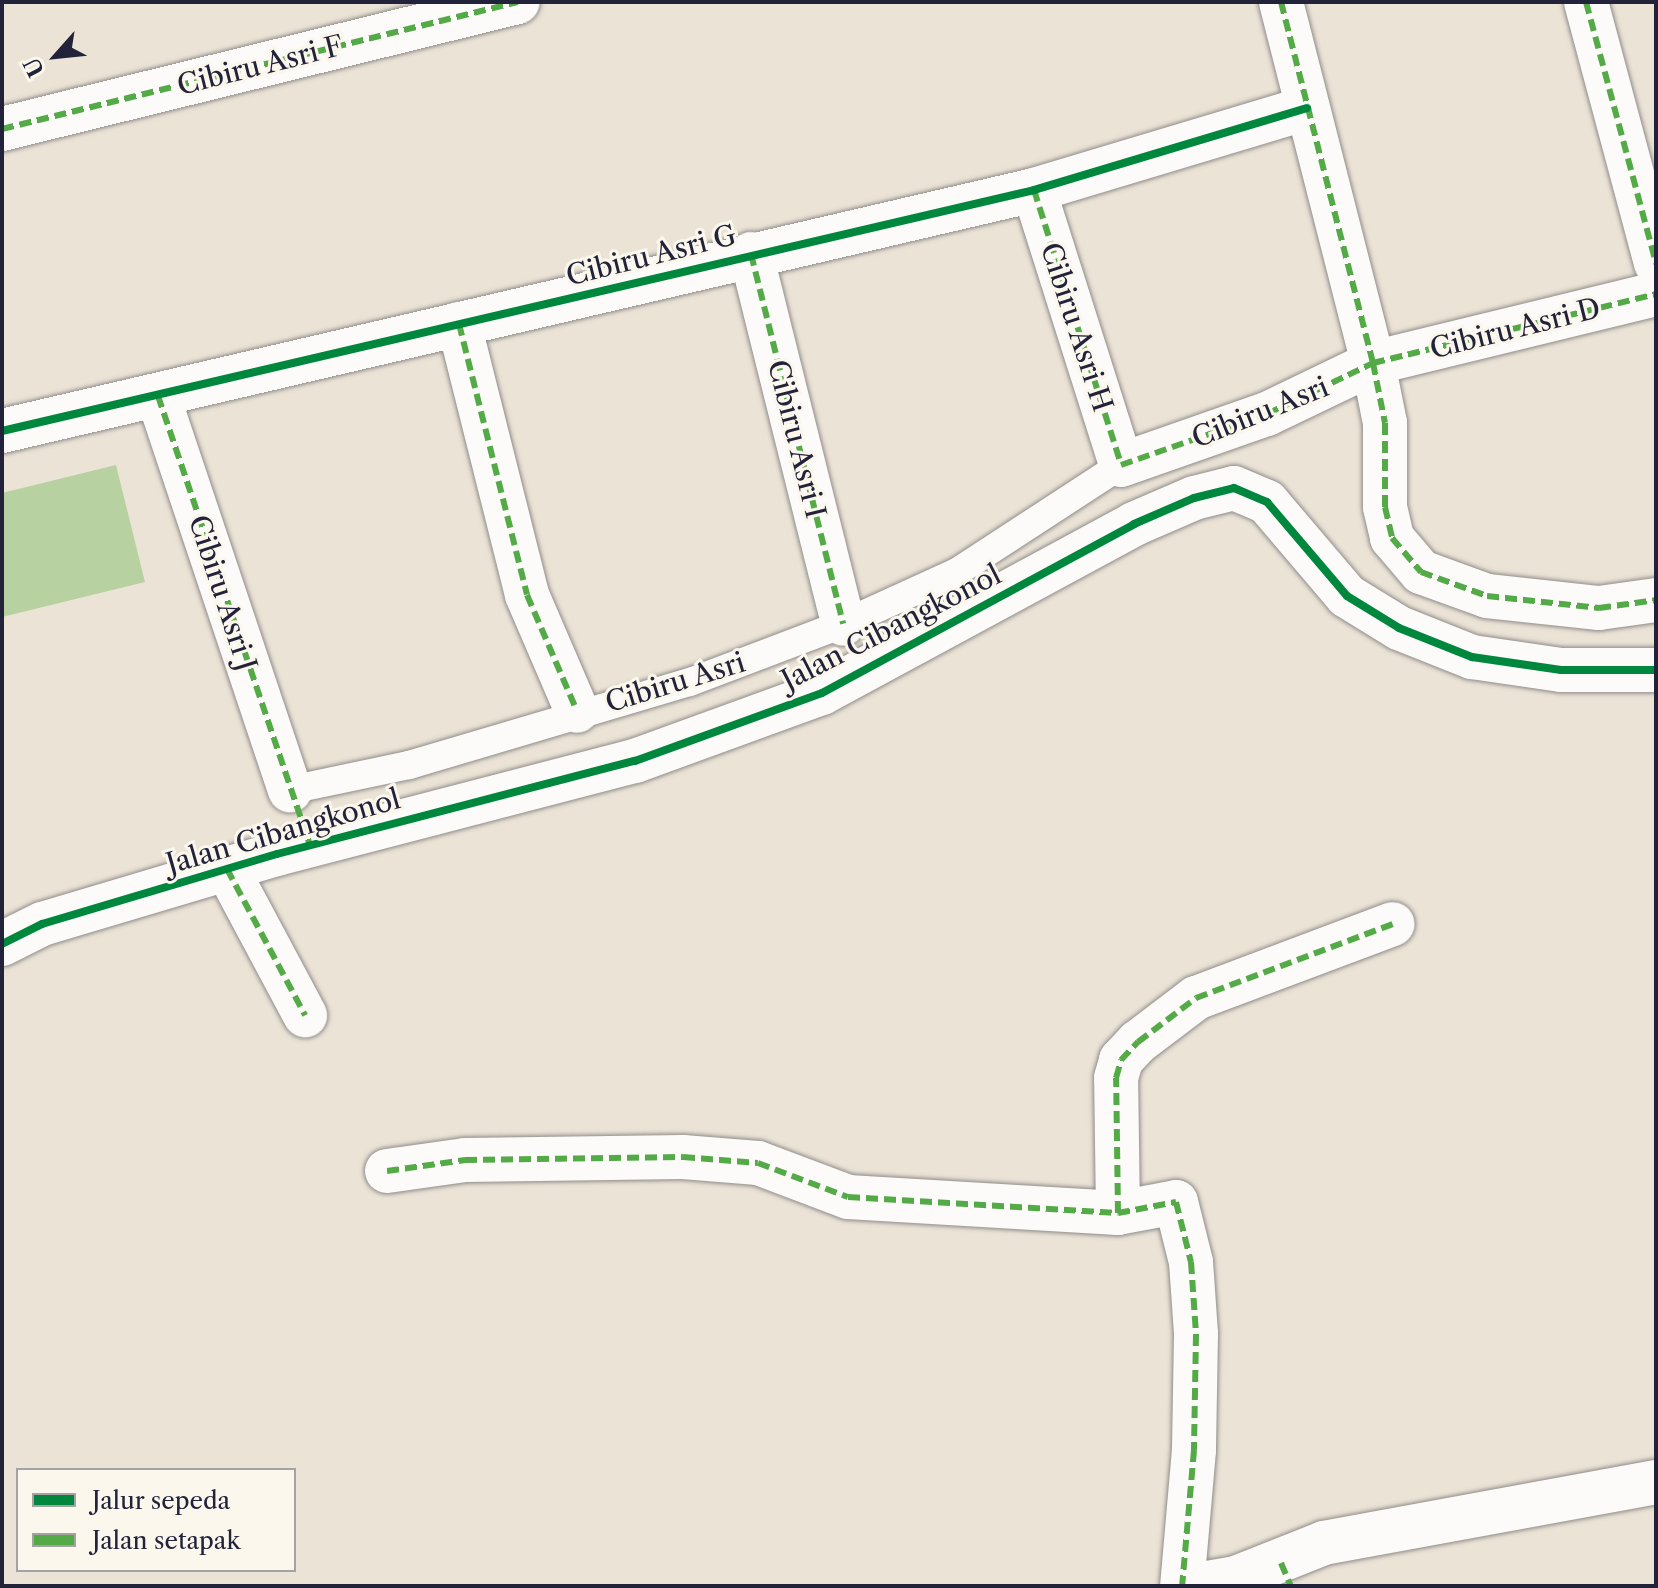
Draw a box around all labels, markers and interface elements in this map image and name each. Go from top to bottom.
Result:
north arrow [16,16,96,96]
street label: Cibiru Asri F [173,28,347,102]
text: U [18,53,50,81]
street label: Cibiru Asri G [562,217,740,293]
street label: Cibiru Asri H [1034,238,1120,416]
street label: Cibiru Asri D [1426,290,1604,366]
street label: Cibiru Asri I [761,356,833,522]
street label: Cibiru Asri [1186,369,1334,455]
street label: Cibiru Asri J [182,510,264,676]
street label: Jalan Cibangkonol [776,557,1006,697]
street label: Cibiru Asri [601,645,749,719]
street label: Jalan Cibangkonol [162,782,404,880]
legend [16,1468,296,1572]
text: Jalur sepeda [92,1486,230,1515]
text: Jalan setapak [92,1526,240,1555]

